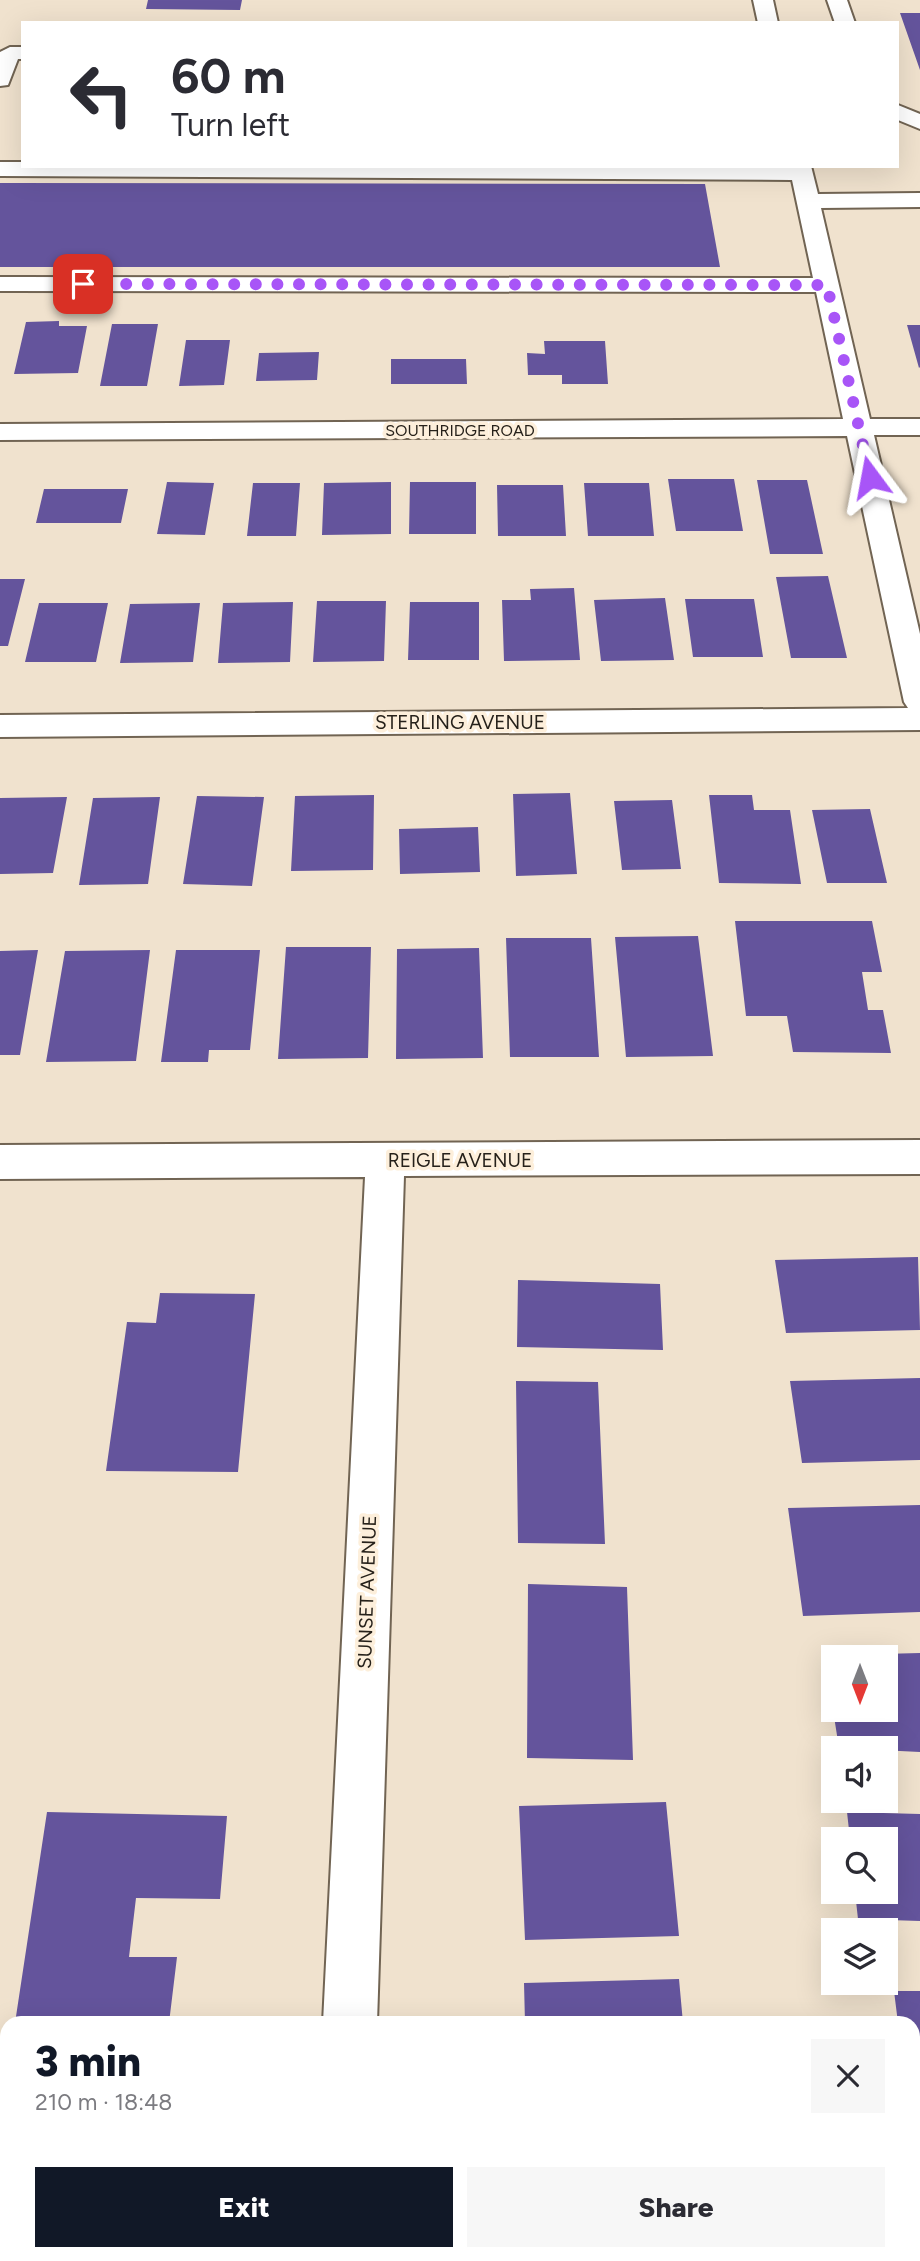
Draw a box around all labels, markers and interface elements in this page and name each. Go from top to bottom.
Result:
text: 60 m [171,46,286,105]
icon: left [56,49,147,140]
text: Turn left [171,106,290,144]
pin [53,254,113,314]
icon: arrive [64,265,102,303]
street label: SOUTHRIDGE ROAD [385,421,535,440]
position arrow [833,440,907,514]
street label: STERLING AVENUE [375,711,545,734]
street label: REIGLE AVENUE [388,1149,532,1172]
street label: SUNSET AVENUE [353,1515,381,1669]
north arrow [821,1645,898,1722]
map controls [821,1645,898,1995]
button: sound [821,1736,898,1813]
button: search [821,1827,898,1904]
button: layers [821,1918,898,1995]
text: 3 min [35,2036,141,2087]
button: close [811,2039,885,2113]
text: 210 m · 18:48 [35,2088,172,2116]
button: Exit [35,2167,453,2247]
button: Share [467,2167,885,2247]

